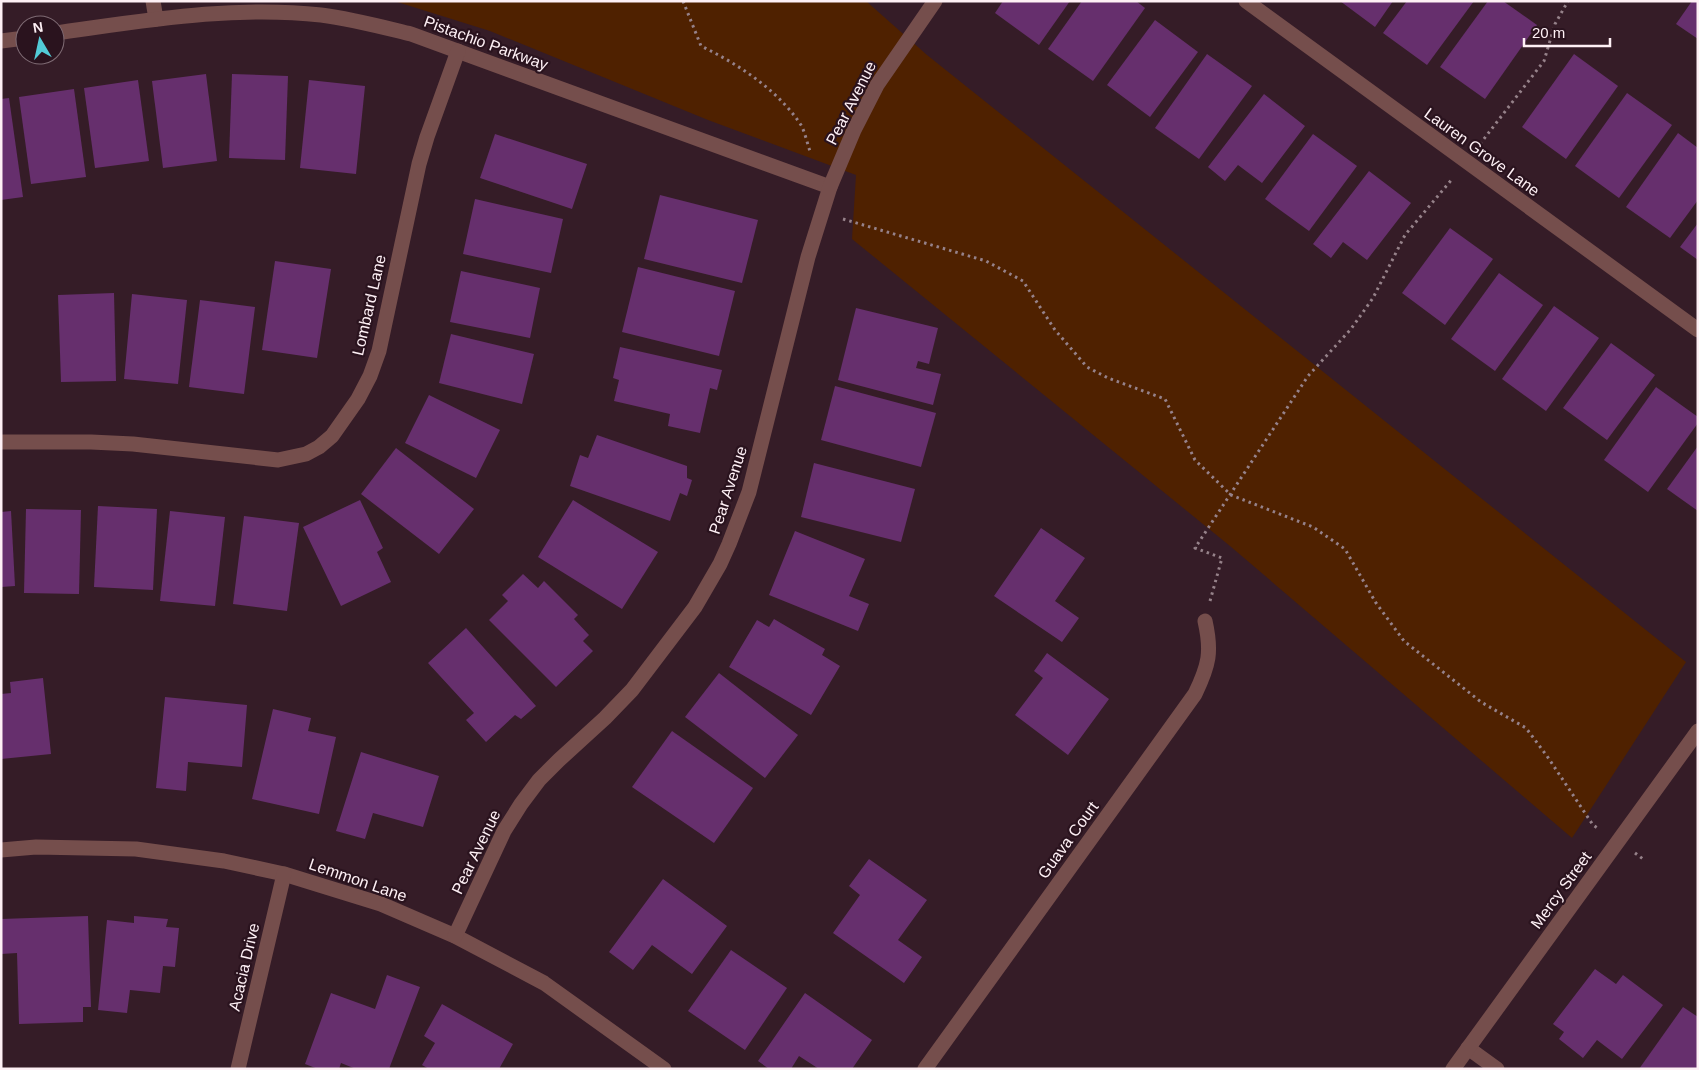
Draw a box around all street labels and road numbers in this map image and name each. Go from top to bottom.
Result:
street label: Pistachio Parkway [422,13,550,73]
street label: Pear Avenue [823,58,879,148]
street label: Lauren Grove Lane [1421,105,1543,199]
street label: Lombard Lane [349,253,389,357]
street label: Pear Avenue [706,444,750,536]
street label: Guava Court [1034,798,1102,882]
street label: Pear Avenue [448,807,504,897]
street label: Mercy Street [1527,848,1595,932]
street label: Lemmon Lane [307,855,409,905]
street label: Acacia Drive [226,921,262,1013]

